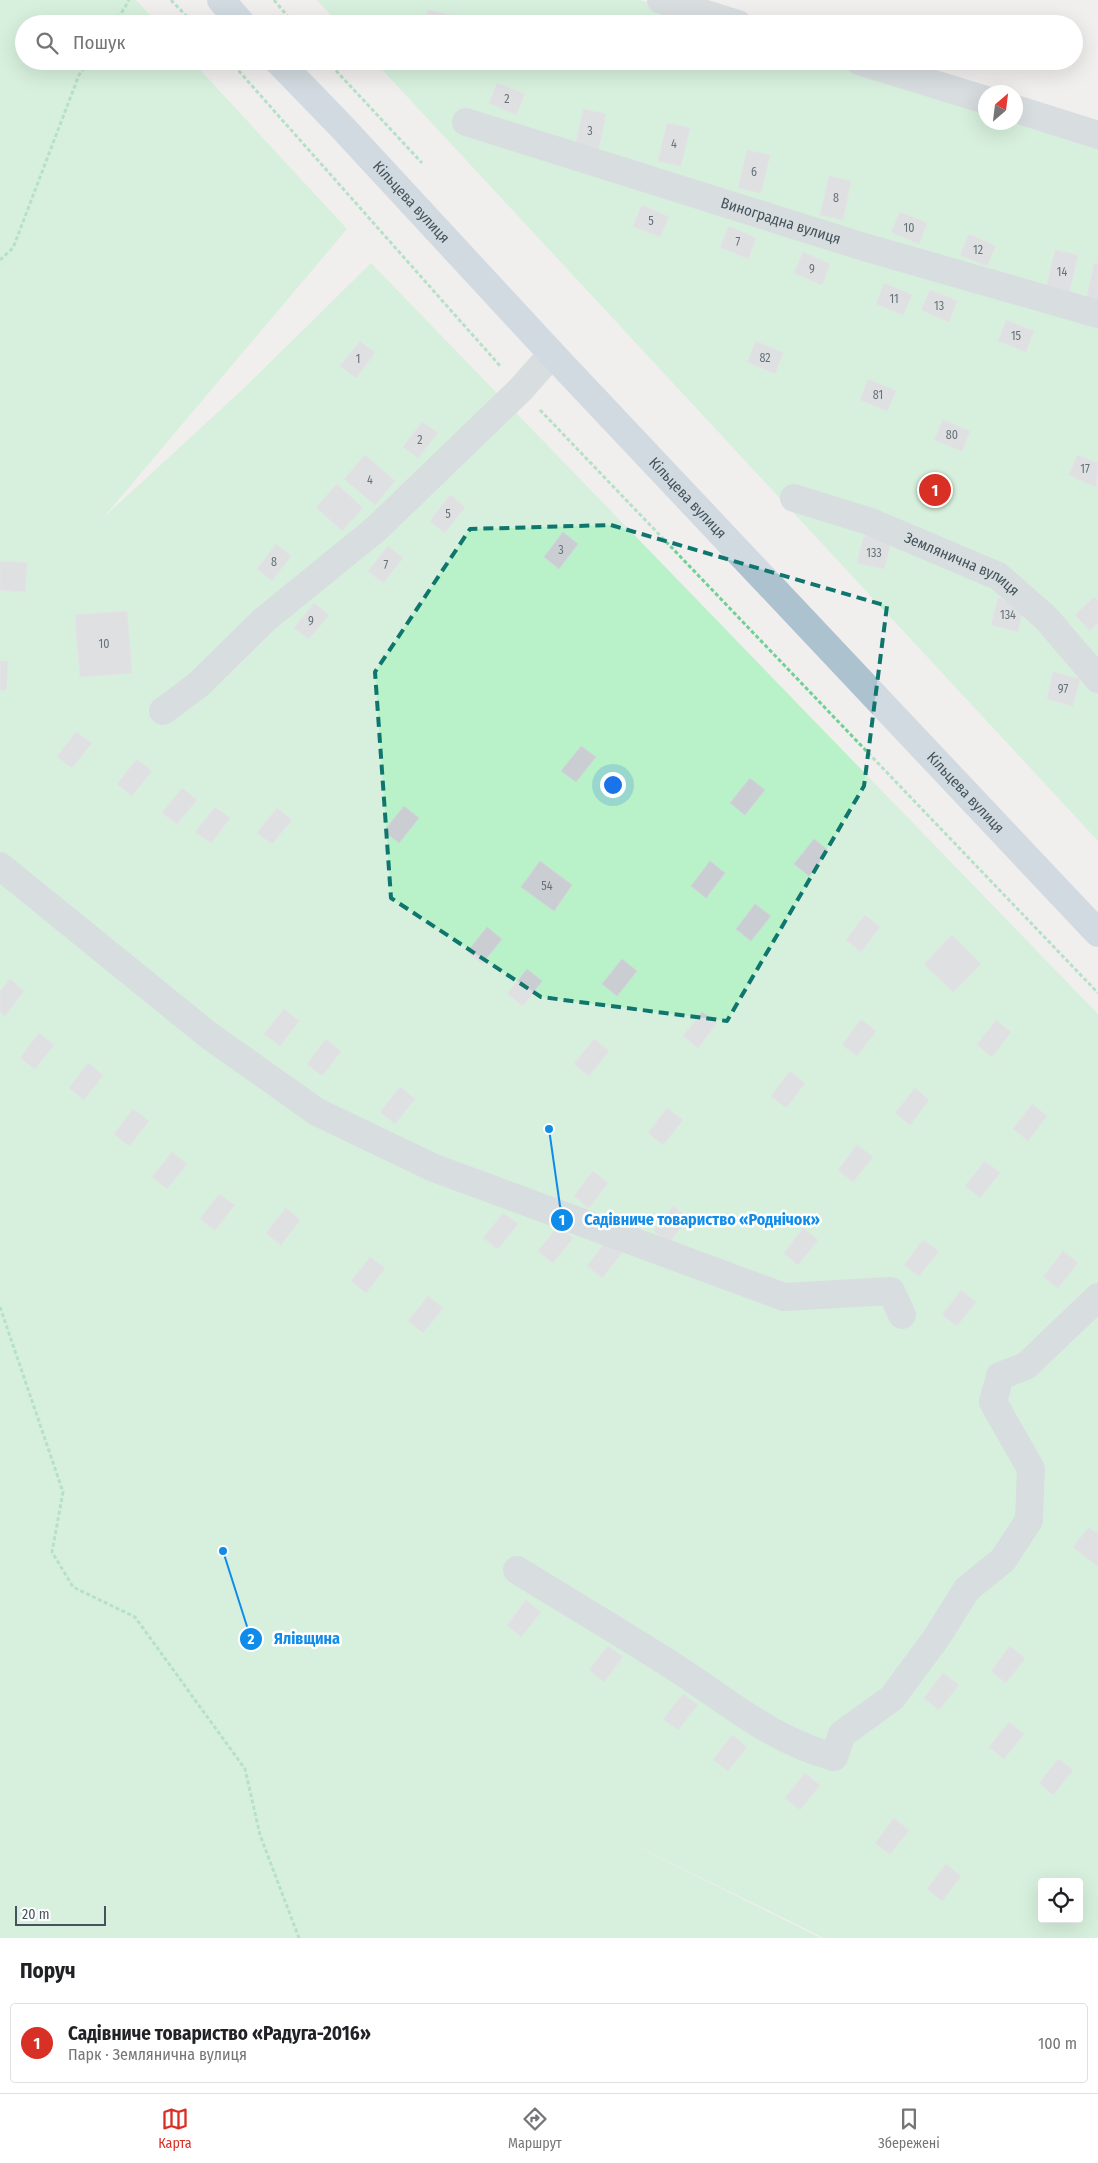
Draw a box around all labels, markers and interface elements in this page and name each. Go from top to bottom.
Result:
search box [15,15,1083,70]
icon: search [33,29,61,57]
text: Пошук [73,31,125,54]
north arrow [978,85,1023,130]
house number: 2 [504,92,510,106]
house number: 3 [587,124,593,138]
house number: 4 [671,137,677,151]
street label: Кільцева вулиця [369,157,454,247]
house number: 6 [751,165,757,179]
house number: 8 [833,191,839,205]
street label: Виноградна вулиця [719,194,843,248]
house number: 5 [648,214,654,228]
house number: 10 [904,221,914,235]
house number: 7 [736,235,741,249]
house number: 12 [973,243,983,257]
house number: 9 [809,262,815,276]
house number: 14 [1057,265,1067,279]
house number: 11 [889,292,899,306]
house number: 13 [934,299,944,313]
house number: 15 [1011,329,1022,343]
house number: 82 [759,351,771,365]
house number: 1 [356,352,360,366]
house number: 81 [873,388,883,402]
house number: 80 [946,428,958,442]
house number: 2 [417,433,423,447]
street label: Кільцева вулиця [645,454,730,542]
house number: 17 [1080,462,1090,476]
pin: 1 [919,471,951,509]
house number: 4 [367,473,373,487]
house number: 5 [445,507,451,521]
street label: Землянична вулиця [902,528,1023,600]
house number: 3 [558,543,564,557]
house number: 133 [866,546,882,560]
house number: 8 [271,555,277,569]
house number: 7 [384,558,389,572]
house number: 134 [1000,608,1016,622]
house number: 9 [308,614,314,628]
house number: 10 [99,637,109,651]
house number: 97 [1058,682,1068,696]
street label: Кільцева вулиця [923,748,1008,837]
your location [600,772,626,798]
house number: 54 [541,879,553,893]
callout: Садівниче товариство «Роднічок» [549,1204,830,1235]
text: Садівниче товариство «Роднічок» [584,1210,820,1229]
text: 1 [559,1211,565,1229]
callout: Ялівщина [239,1623,350,1654]
text: Ялівщина [274,1629,340,1648]
text: 2 [247,1630,255,1648]
map controls [1038,1878,1083,1923]
button: locate [1038,1878,1083,1923]
scale bar [15,1903,106,1926]
text: 20 m [22,1906,50,1923]
text: Поруч [20,1958,76,1984]
text: Садівниче товариство «Радуга-2016» [68,2022,371,2045]
text: 1 [34,2034,40,2053]
text: 100 m [1038,2034,1077,2053]
text: Парк · Землянична вулиця [68,2045,247,2064]
tab: Карта [158,2105,192,2152]
tab: Маршрут [508,2105,562,2152]
tab: Збережені [878,2105,940,2152]

